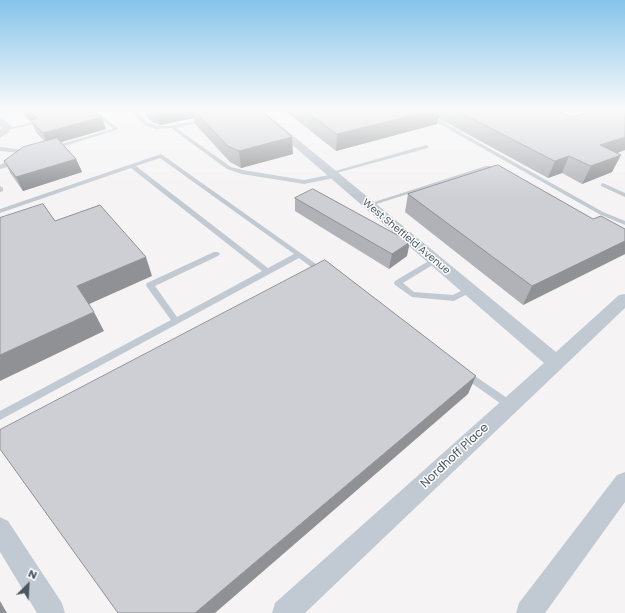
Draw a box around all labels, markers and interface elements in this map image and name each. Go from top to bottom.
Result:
street label: West Sheffield Avenue [360,197,452,277]
street label: Nordhoff Place [418,421,492,491]
north arrow [8,565,48,605]
text: N [26,565,40,583]

